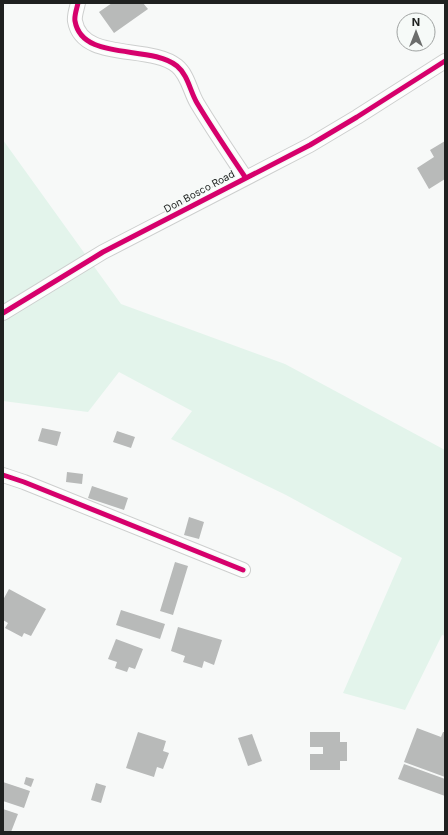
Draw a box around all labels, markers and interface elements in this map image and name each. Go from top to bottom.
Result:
north arrow [396,12,436,52]
text: N [412,15,420,29]
street label: Don Bosco Road [162,167,236,215]

